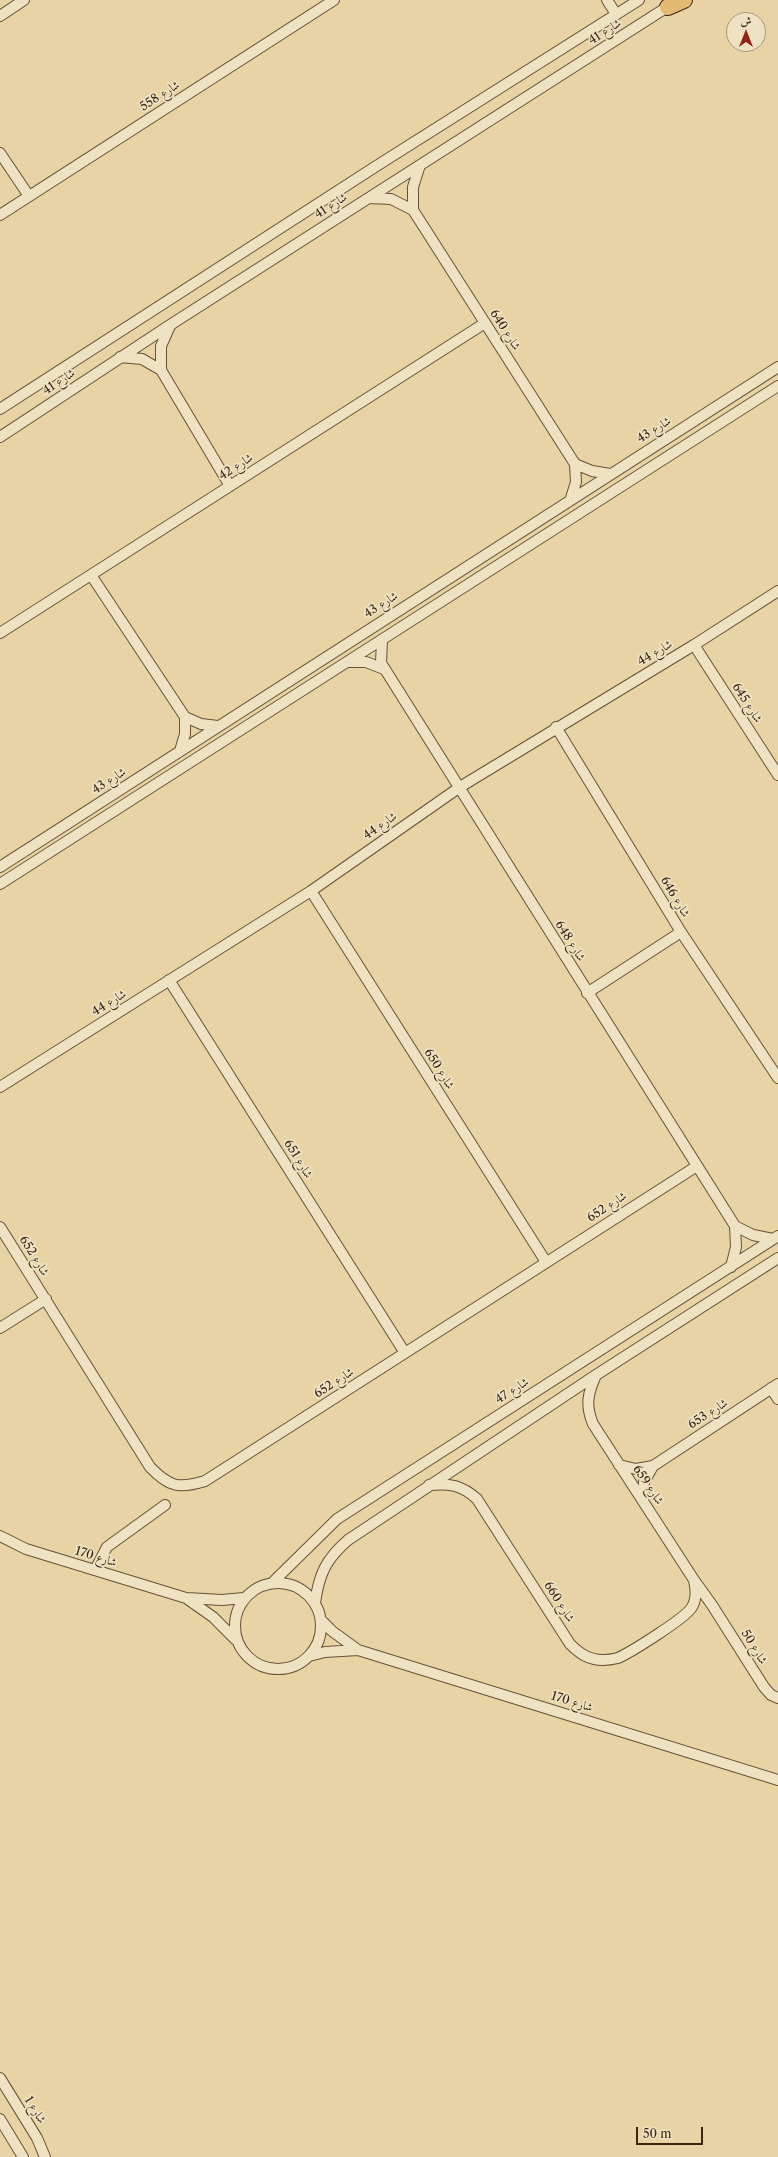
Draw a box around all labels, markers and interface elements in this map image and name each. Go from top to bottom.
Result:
north arrow [726,12,766,52]
text: ش [741,14,751,28]
street label: شارع 41 [586,16,624,48]
street label: شارع 558 [138,78,182,114]
street label: شارع 41 [312,190,350,222]
street label: شارع 640 [487,307,523,353]
street label: شارع 41 [40,366,78,398]
street label: شارع 43 [634,414,674,446]
street label: شارع 42 [216,451,256,483]
street label: شارع 43 [361,589,401,621]
street label: شارع 44 [635,637,675,669]
street label: شارع 645 [729,680,765,726]
street label: شارع 43 [89,765,129,797]
street label: شارع 44 [360,809,400,843]
street label: شارع 646 [657,874,693,920]
street label: شارع 648 [552,918,588,964]
street label: شارع 44 [89,987,129,1019]
street label: شارع 650 [421,1046,457,1092]
street label: شارع 651 [281,1137,315,1181]
street label: شارع 652 [584,1189,630,1225]
street label: شارع 652 [16,1233,52,1279]
street label: شارع 652 [311,1365,357,1401]
street label: شارع 47 [493,1375,531,1407]
street label: شارع 653 [686,1396,730,1432]
street label: شارع 659 [630,1462,666,1508]
street label: شارع 170 [74,1544,118,1570]
street label: شارع 660 [541,1579,577,1625]
street label: شارع 50 [738,1627,770,1667]
street label: شارع 170 [550,1689,594,1715]
street label: شارع 1 [21,2094,49,2126]
scale bar [638,2119,705,2145]
text: 50 m [643,2126,672,2141]

